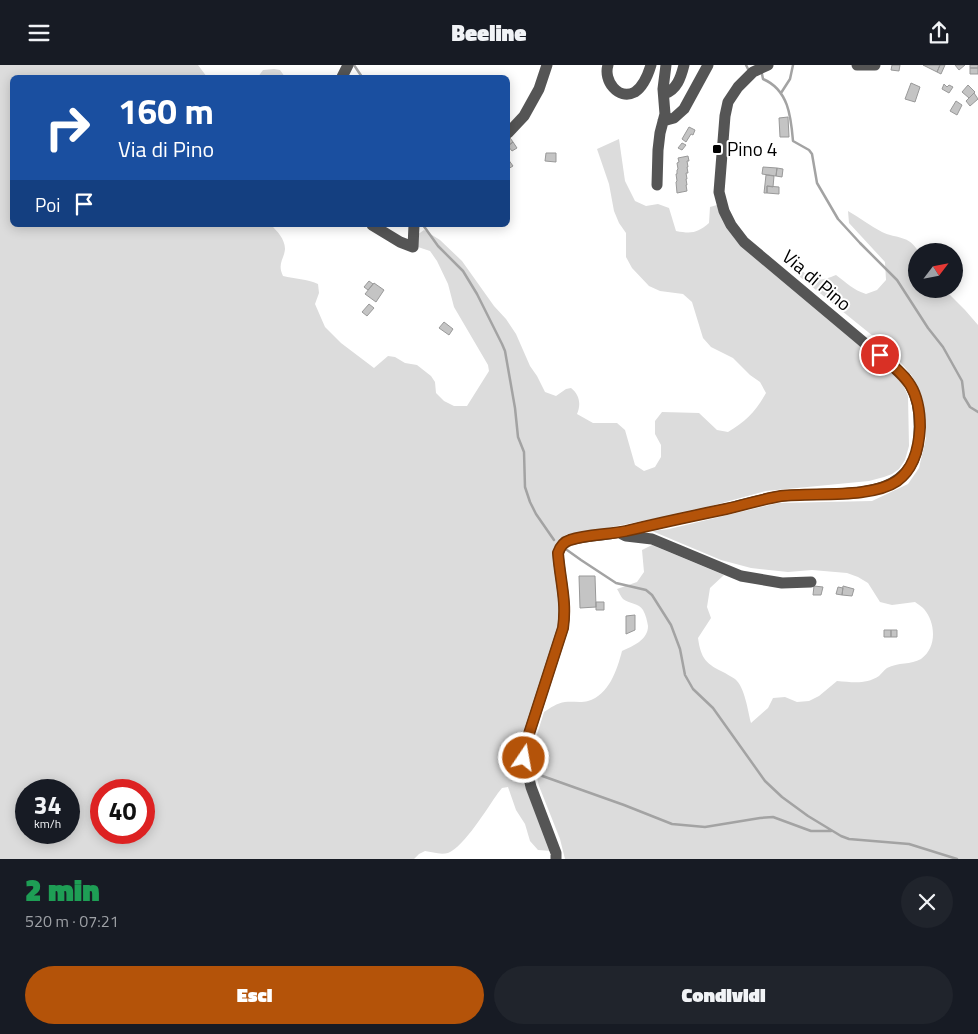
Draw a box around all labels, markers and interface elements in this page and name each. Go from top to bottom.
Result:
text: Beeline [452,16,526,50]
icon: menu [25,19,53,47]
icon: share [925,19,953,47]
text: 160 m [118,84,214,138]
icon: right [35,95,100,160]
text: Via di Pino [118,132,214,166]
place label: Pino 4 [727,134,777,163]
marker: Pino 4 [711,143,723,155]
text: Poi [35,190,60,219]
icon: arrive [70,190,98,218]
street label: Via di Pino [776,242,858,317]
north arrow [908,243,962,297]
map controls [908,243,963,298]
pin [859,334,901,376]
icon: arrive [866,341,894,369]
position arrow [497,731,549,783]
speed limit sign: 40 [90,779,155,844]
text: 34 [33,786,62,824]
text: km/h [34,814,61,833]
text: 2 min [25,867,100,913]
button: close [901,876,953,928]
text: 520 m · 07:21 [25,909,119,933]
button: Esci [25,966,484,1024]
button: Condividi [494,966,953,1024]

